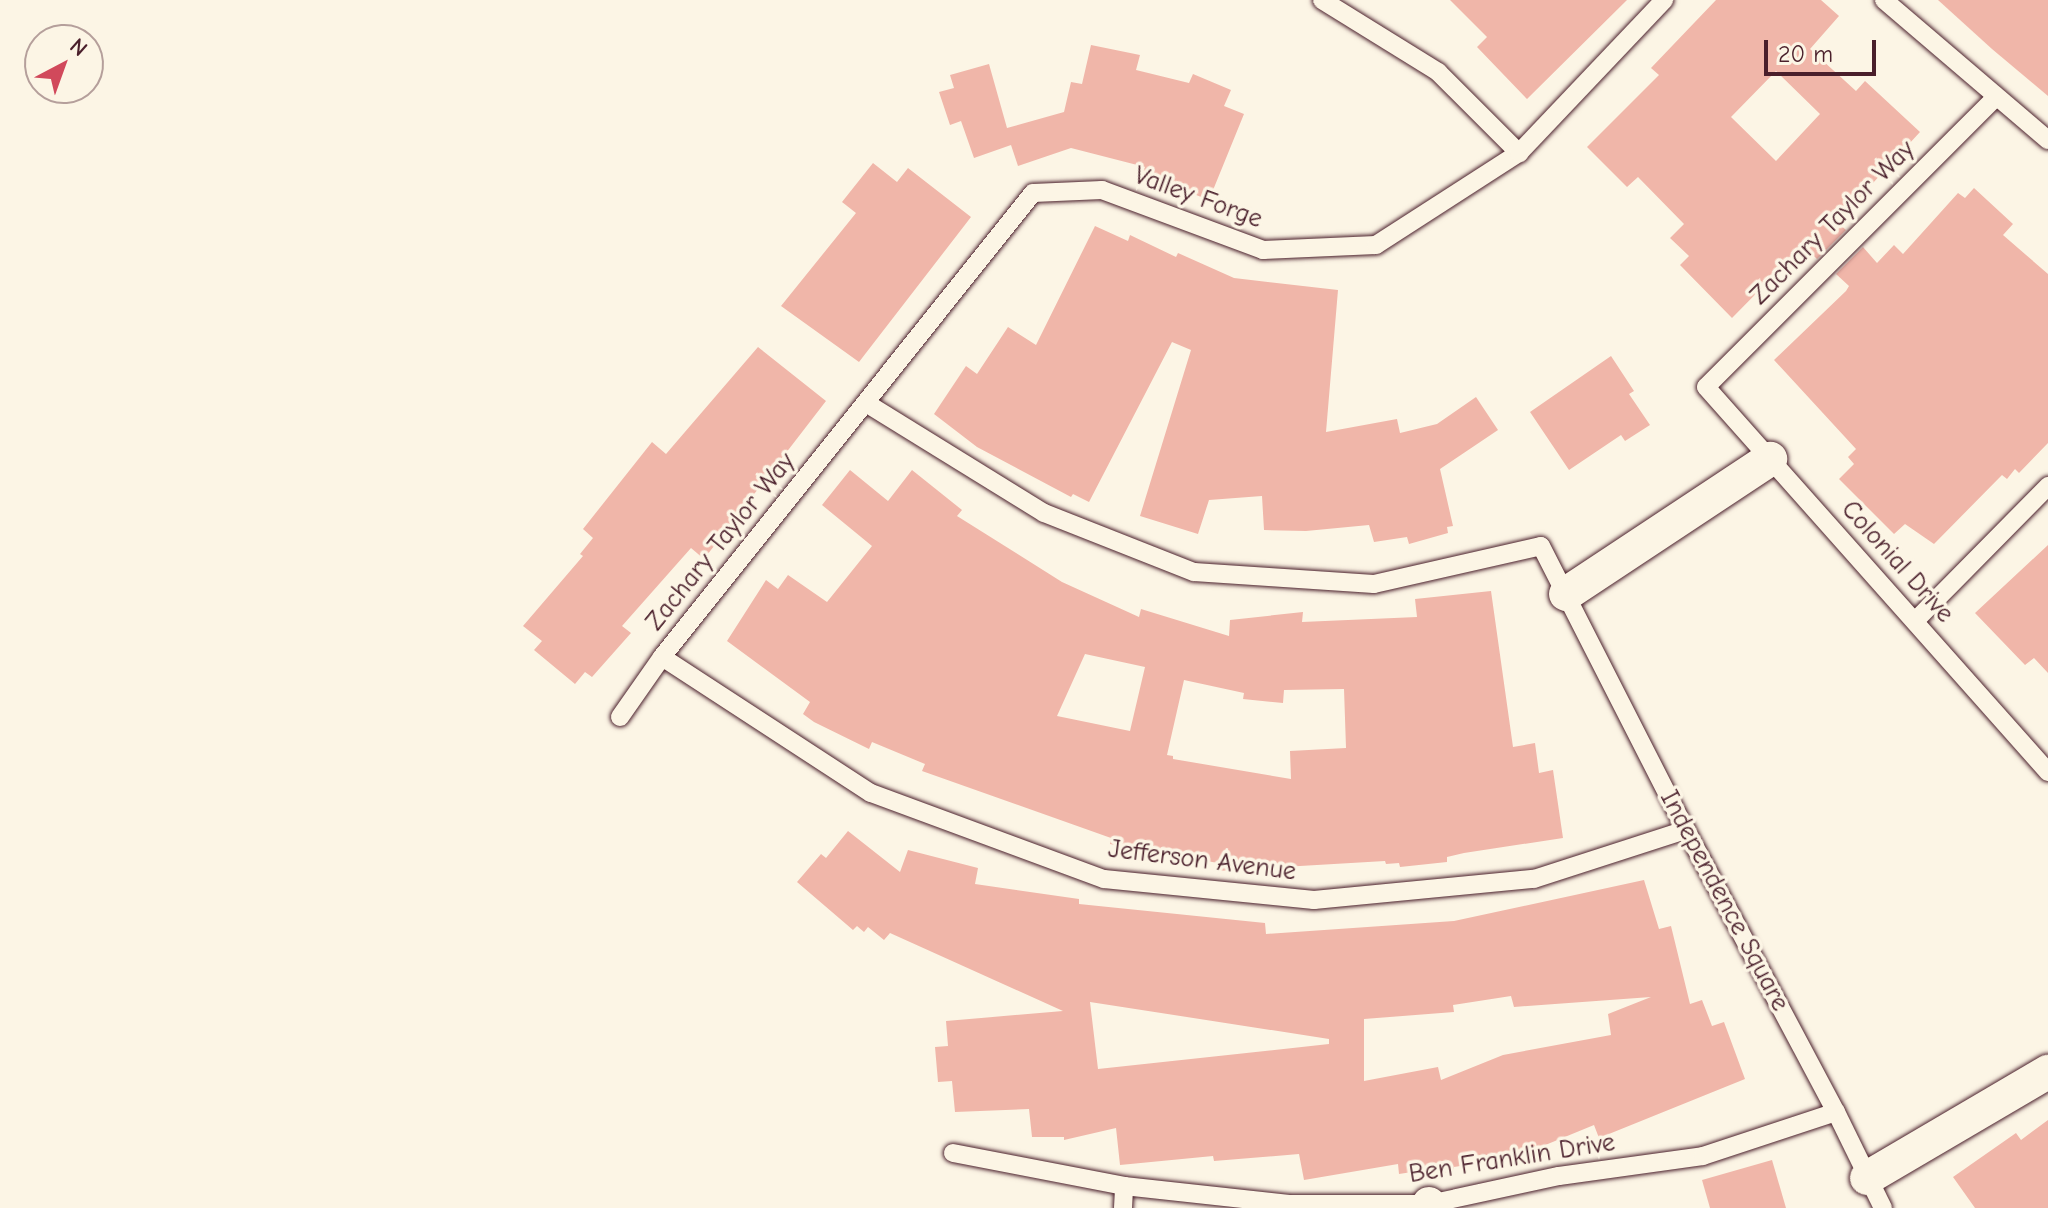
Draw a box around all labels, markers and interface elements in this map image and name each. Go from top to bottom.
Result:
north arrow [24,24,104,104]
scale bar [1768,24,1880,74]
text: N [64,33,92,62]
text: 20 m [1778,40,1833,68]
street label: Zachary Taylor Way [1744,134,1922,312]
street label: Valley Forge [1130,160,1266,236]
street label: Zachary Taylor Way [640,447,802,637]
street label: Colonial Drive [1834,495,1960,629]
street label: Independence Square [1653,785,1795,1017]
street label: Jefferson Avenue [1106,834,1298,888]
street label: Ben Franklin Drive [1407,1127,1617,1191]

